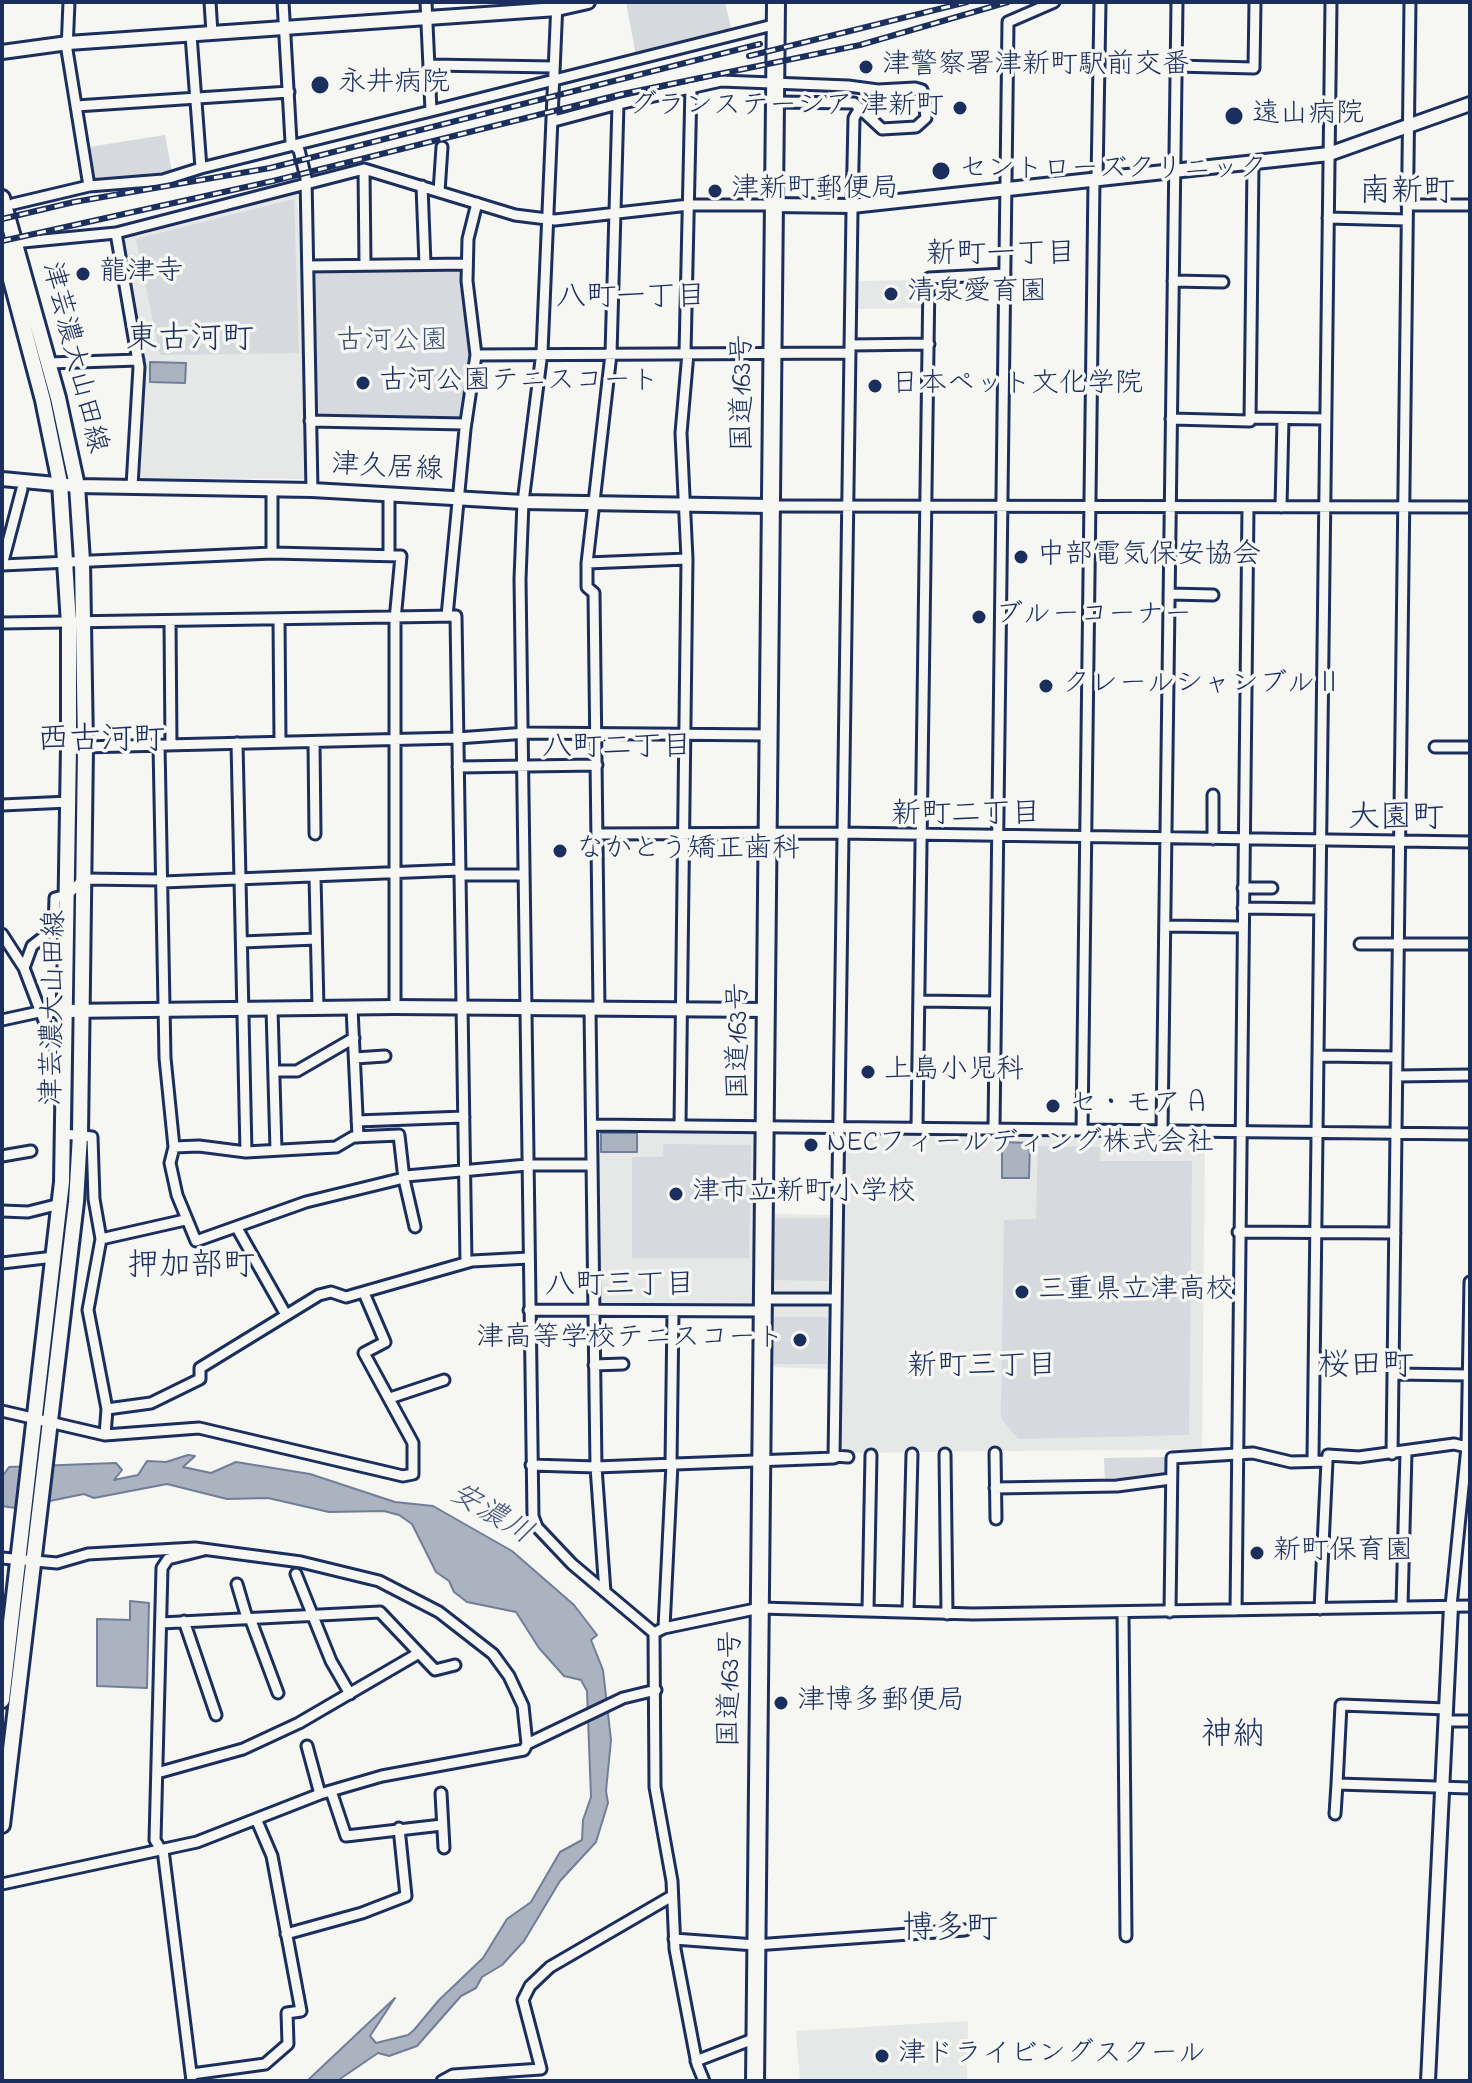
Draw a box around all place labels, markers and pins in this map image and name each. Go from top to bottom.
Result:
place label: 津警察署津新町駅前交番 [882,50,1190,84]
marker: 津警察署津新町駅前交番 [857,58,875,76]
place label: 永井病院 [338,68,450,102]
marker: 永井病院 [309,74,331,96]
place label: グランステーシア 津新町 [629,91,944,125]
marker: グランステーシア 津新町 [951,99,969,117]
place label: 遠山病院 [1252,99,1364,133]
marker: 遠山病院 [1223,105,1245,127]
place label: セントローズクリニック [959,154,1267,188]
marker: セントローズクリニック [930,160,952,182]
place label: 津新町郵便局 [731,174,899,208]
marker: 津新町郵便局 [706,182,724,200]
place label: 龍津寺 [99,257,183,291]
marker: 龍津寺 [74,265,92,283]
place label: 清泉愛育園 [907,277,1047,311]
marker: 清泉愛育園 [882,285,900,303]
place label: 古河公園テニスコート [379,366,659,400]
place label: 日本ペット文化学院 [891,369,1143,403]
marker: 古河公園テニスコート [354,374,372,392]
marker: 日本ペット文化学院 [866,377,884,395]
place label: 中部電気保安協会 [1037,540,1261,574]
marker: 中部電気保安協会 [1012,548,1030,566]
place label: ブルーコーナー [995,600,1192,634]
marker: ブルーコーナー [970,608,988,626]
place label: クレールシャンブルⅡ [1062,669,1343,703]
marker: クレールシャンブルⅡ [1037,677,1055,695]
place label: なかとう矯正歯科 [576,834,800,868]
marker: なかとう矯正歯科 [551,842,569,860]
place label: 上島小児科 [884,1055,1024,1089]
marker: 上島小児科 [859,1063,877,1081]
place label: セ・モア A [1069,1089,1205,1123]
marker: セ・モア A [1044,1097,1062,1115]
place label: NECフィールディング株式会社 [827,1128,1214,1162]
marker: NECフィールディング株式会社 [802,1136,820,1154]
place label: 津市立新町小学校 [692,1177,916,1211]
marker: 津市立新町小学校 [667,1185,685,1203]
place label: 三重県立津高校 [1038,1275,1234,1309]
marker: 三重県立津高校 [1013,1283,1031,1301]
place label: 津高等学校テニスコート [476,1323,784,1357]
marker: 津高等学校テニスコート [791,1331,809,1349]
place label: 新町保育園 [1273,1536,1413,1570]
marker: 新町保育園 [1248,1544,1266,1562]
place label: 津博多郵便局 [797,1686,965,1720]
marker: 津博多郵便局 [772,1694,790,1712]
place label: 津ドライビングスクール [898,2039,1206,2073]
marker: 津ドライビングスクール [873,2047,891,2065]

